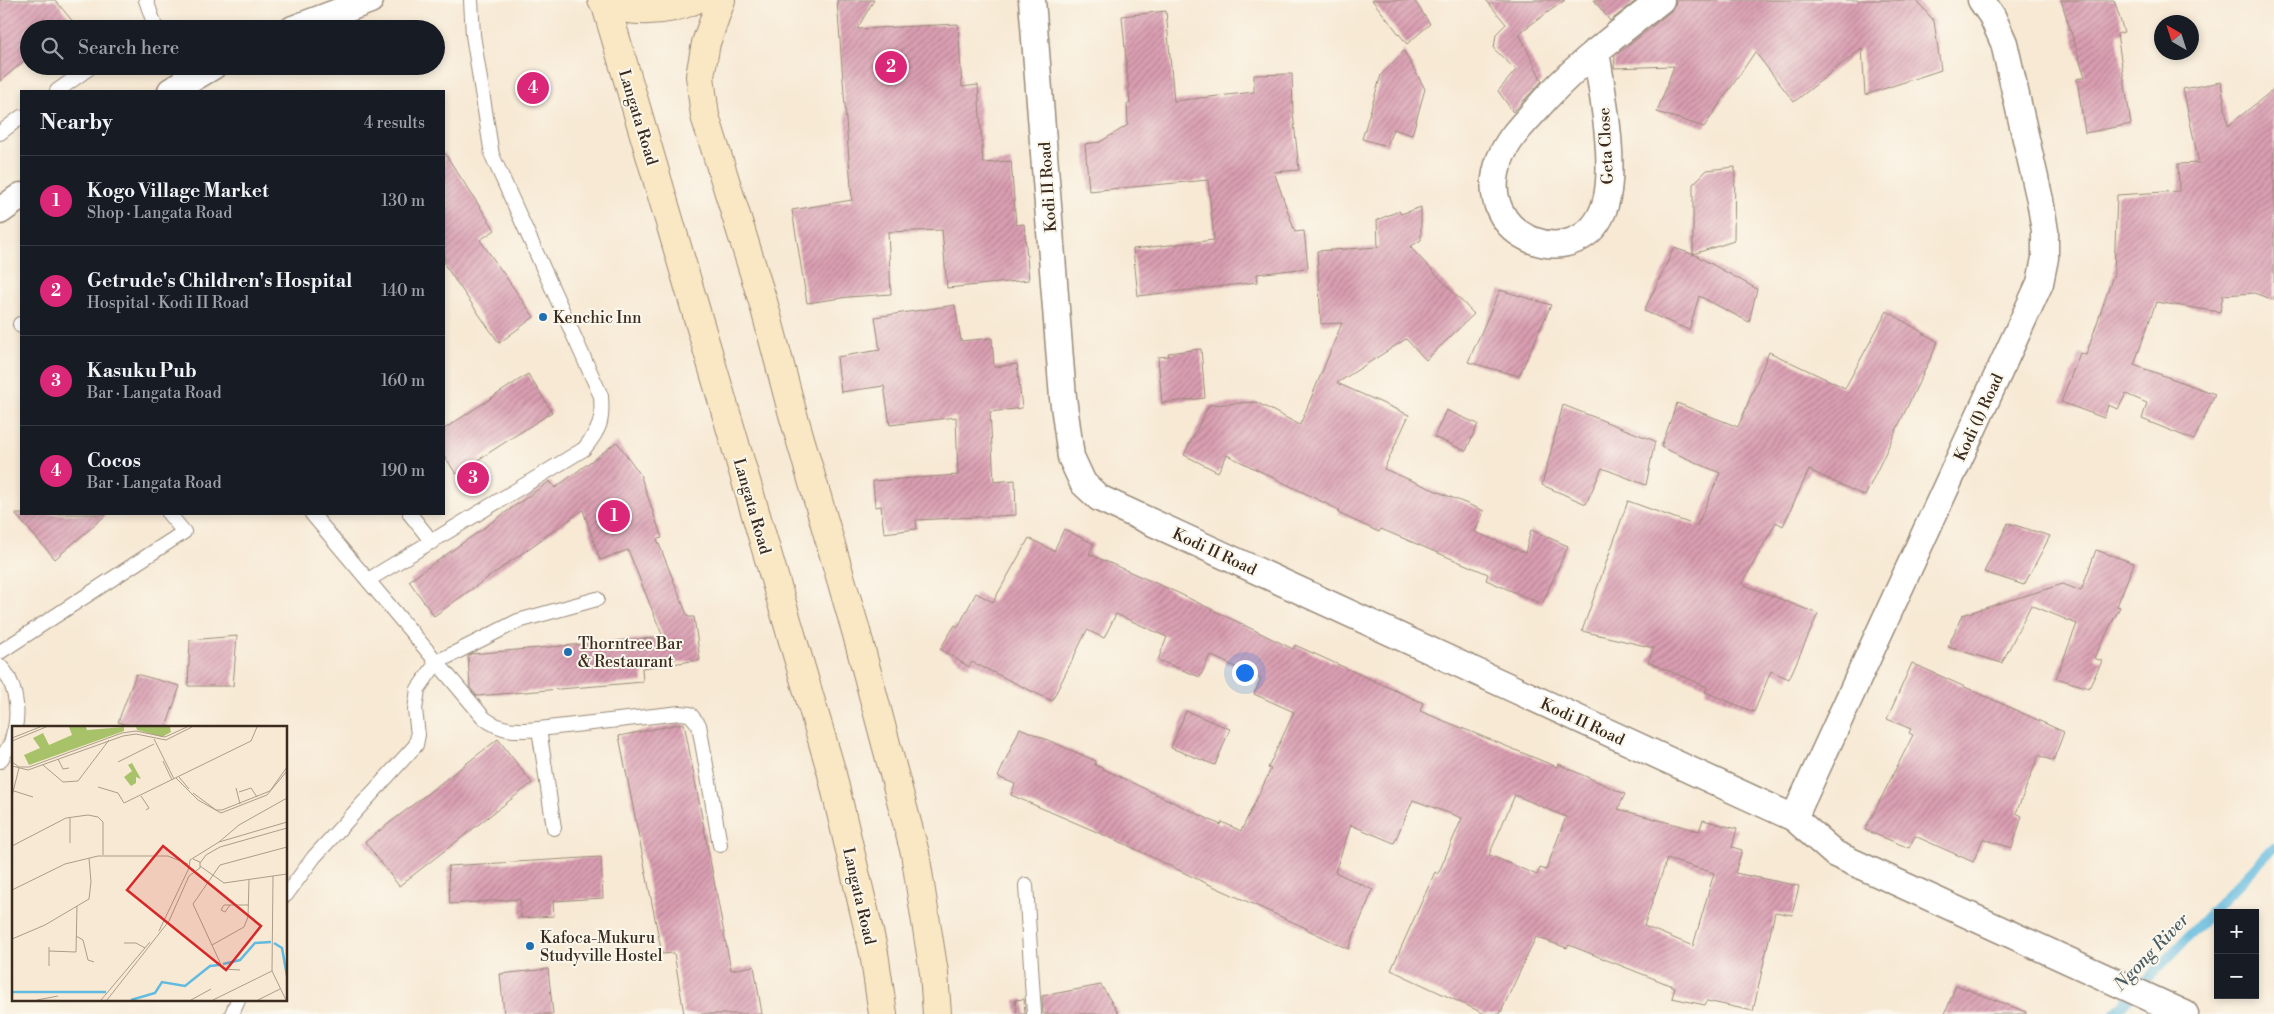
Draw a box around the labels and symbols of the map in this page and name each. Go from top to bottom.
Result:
north arrow [2154,15,2199,60]
pin: 2 [875,48,907,86]
street label: Langata Road [614,67,662,168]
pin: 4 [517,69,549,107]
street label: Geta Close [1594,107,1618,185]
street label: Kodi II Road [1035,141,1061,233]
place label: Kenchic Inn [553,308,642,328]
marker: Kenchic Inn [537,311,549,323]
street label: Kodi (I) Road [1950,370,2008,464]
street label: Langata Road [729,456,775,557]
pin: 3 [457,459,489,497]
pin: 1 [598,497,630,535]
street label: Kodi II Road [1169,524,1260,580]
place label: Thorntree Bar & Restaurant [578,634,682,672]
marker: Thorntree Bar & Restaurant [562,646,574,658]
your location [1232,660,1258,686]
street label: Kodi II Road [1537,694,1628,750]
inset map [12,726,288,1002]
street label: Langata Road [838,846,880,947]
water label: Ngong River [2108,909,2194,997]
place label: Kafoca-Mukuru Studyville Hostel [540,928,663,966]
marker: Kafoca-Mukuru Studyville Hostel [524,940,536,952]

